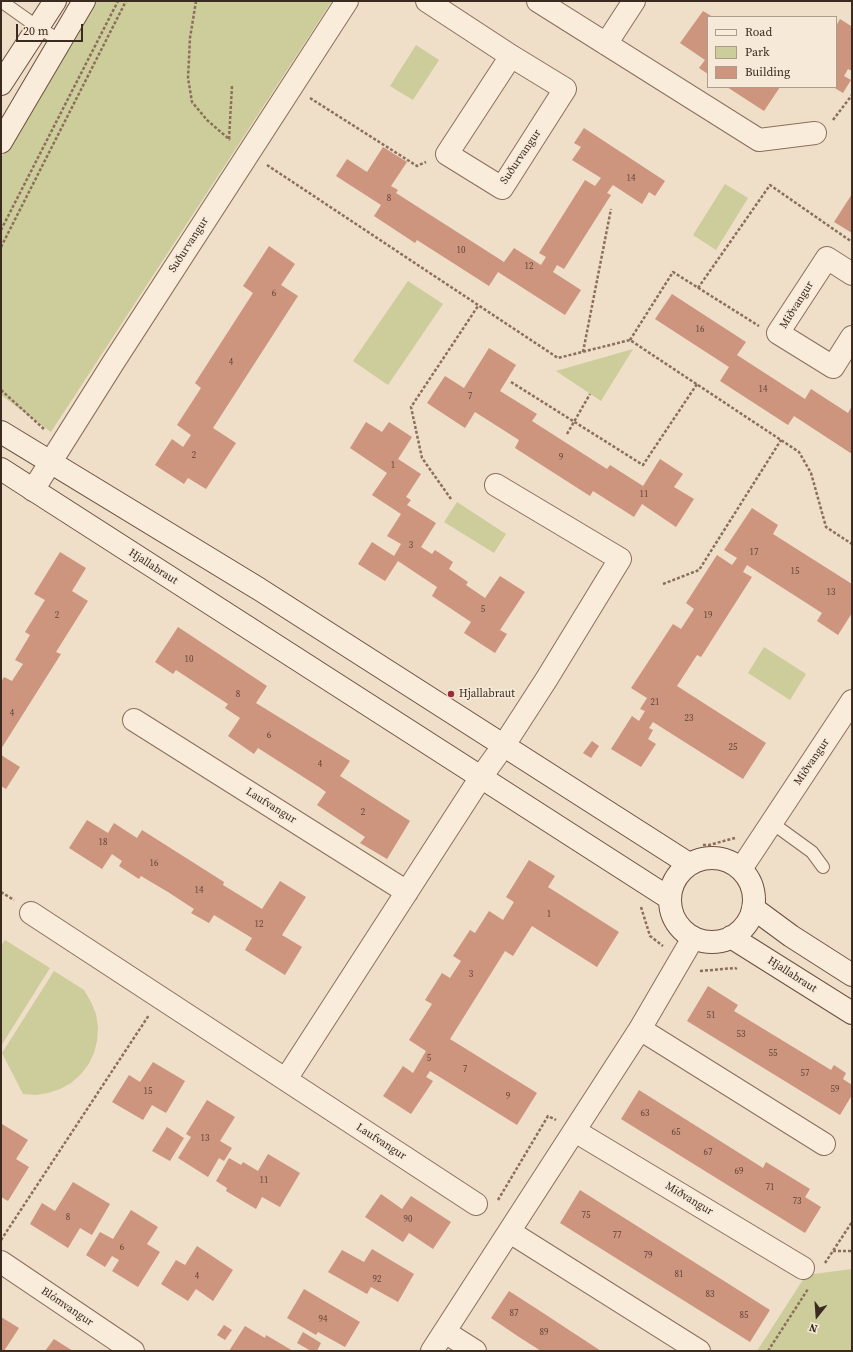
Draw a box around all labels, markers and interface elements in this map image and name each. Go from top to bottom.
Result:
scale bar [18,16,85,42]
legend [707,16,837,88]
text: 20 m [23,23,49,39]
text: Road [745,24,772,40]
text: Park [745,44,770,60]
text: Building [745,64,790,80]
street label: Suðurvangur [498,127,544,187]
house number: 14 [627,174,635,184]
house number: 8 [387,194,391,204]
street label: Suðurvangur [166,215,212,275]
house number: 10 [457,246,465,256]
house number: 12 [525,262,533,272]
street label: Miðvangur [777,279,817,331]
house number: 6 [272,289,276,299]
house number: 16 [696,325,704,335]
house number: 4 [229,358,233,368]
house number: 14 [759,385,767,395]
house number: 7 [468,392,472,402]
house number: 2 [192,451,196,461]
house number: 9 [559,453,563,463]
house number: 1 [391,461,395,471]
house number: 11 [640,490,648,500]
house number: 3 [409,541,413,551]
street label: Hjallabraut [126,546,180,588]
house number: 17 [750,548,758,558]
house number: 15 [791,567,799,577]
house number: 13 [827,588,835,598]
house number: 5 [481,605,485,615]
house number: 2 [55,611,59,621]
house number: 19 [704,611,712,621]
house number: 10 [185,655,193,665]
place label: Hjallabraut [459,687,515,701]
marker: Hjallabraut [446,689,456,699]
house number: 8 [236,690,240,700]
house number: 21 [651,698,659,708]
house number: 4 [10,709,14,719]
house number: 23 [685,714,693,724]
house number: 6 [267,731,271,741]
street label: Miðvangur [792,736,832,788]
house number: 25 [729,743,737,753]
house number: 4 [318,760,322,770]
street label: Laufvangur [243,785,299,827]
house number: 2 [361,808,365,818]
house number: 18 [99,838,107,848]
house number: 16 [150,859,158,869]
house number: 14 [195,886,203,896]
house number: 1 [547,910,551,920]
house number: 12 [255,920,263,930]
street label: Hjallabraut [765,954,819,996]
house number: 3 [469,970,473,980]
house number: 51 [707,1011,715,1021]
house number: 53 [737,1030,745,1040]
house number: 55 [769,1049,777,1059]
house number: 5 [427,1054,431,1064]
house number: 7 [463,1065,467,1075]
house number: 57 [801,1069,809,1079]
house number: 59 [831,1085,839,1095]
house number: 15 [144,1087,152,1097]
house number: 9 [506,1092,510,1102]
house number: 63 [641,1109,649,1119]
street label: Laufvangur [354,1121,408,1163]
house number: 65 [672,1128,680,1138]
house number: 13 [201,1134,209,1144]
house number: 67 [704,1148,712,1158]
house number: 69 [735,1167,743,1177]
house number: 11 [260,1176,268,1186]
street label: Miðvangur [663,1180,715,1218]
house number: 71 [766,1183,774,1193]
house number: 73 [793,1197,801,1207]
house number: 75 [582,1211,590,1221]
house number: 8 [66,1213,70,1223]
house number: 90 [404,1215,412,1225]
house number: 77 [613,1231,621,1241]
house number: 6 [120,1243,124,1253]
house number: 79 [644,1251,652,1261]
house number: 81 [675,1270,683,1280]
house number: 4 [195,1272,199,1282]
house number: 92 [373,1275,381,1285]
street label: Blómvangur [38,1285,96,1329]
house number: 83 [706,1290,714,1300]
north arrow [797,1296,837,1336]
house number: 87 [510,1309,518,1319]
house number: 85 [740,1311,748,1321]
house number: 94 [319,1315,327,1325]
text: N [807,1320,819,1336]
house number: 89 [540,1328,548,1338]

